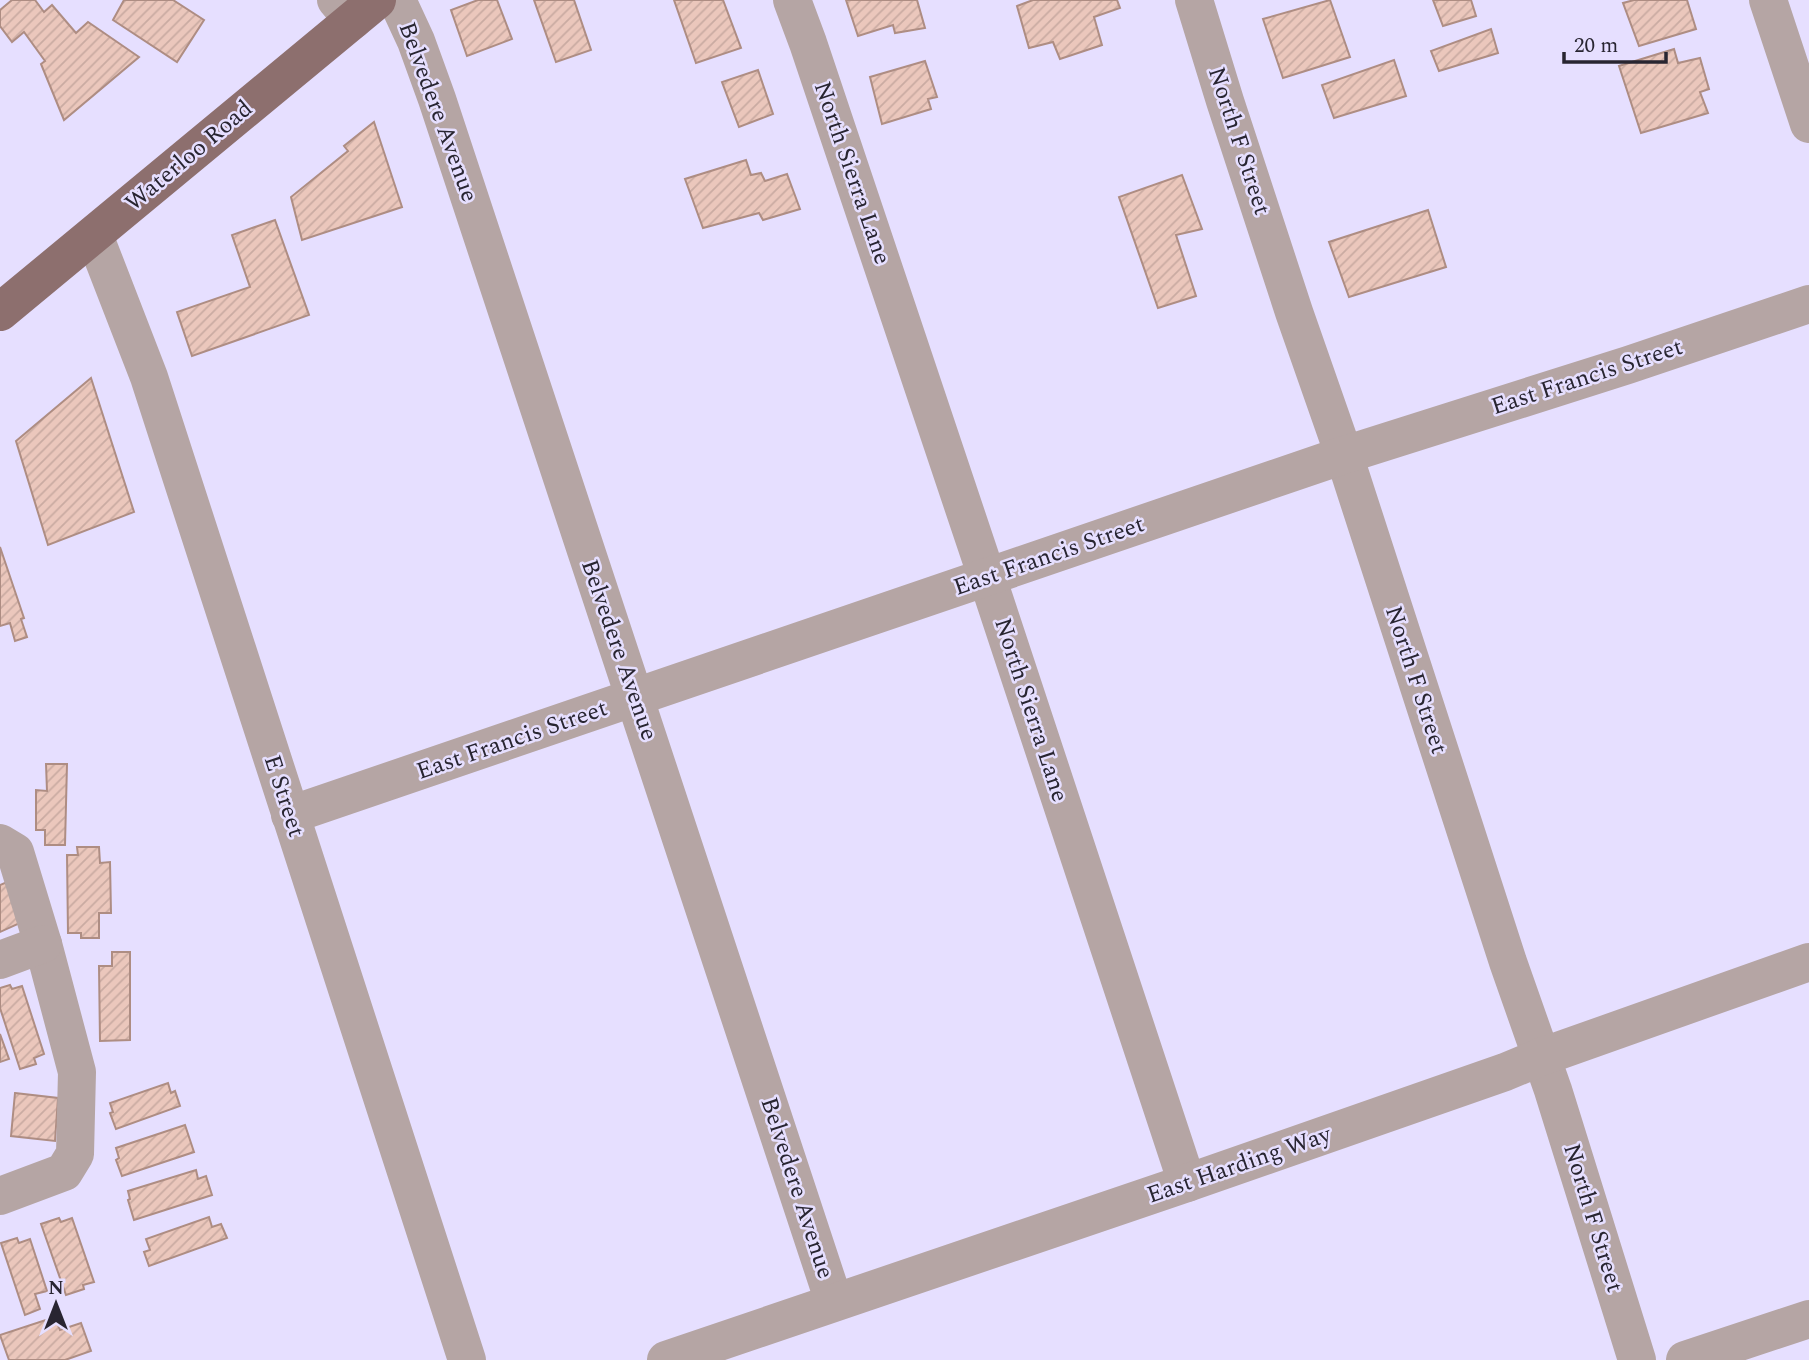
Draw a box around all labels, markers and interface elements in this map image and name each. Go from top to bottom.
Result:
street label: Belvedere Avenue [389,17,487,207]
scale bar [1564,21,1666,65]
text: 20 m [1574,30,1618,62]
street label: North F Street [1198,62,1280,220]
street label: North Sierra Lane [804,77,900,269]
street label: Waterloo Road [117,92,261,220]
street label: East Francis Street [1486,329,1688,425]
street label: East Francis Street [949,506,1149,606]
street label: Belvedere Avenue [571,555,667,745]
street label: North F Street [1375,601,1457,759]
street label: North Sierra Lane [984,613,1078,807]
street label: East Francis Street [412,690,612,790]
street label: E Street [254,750,314,842]
street label: Belvedere Avenue [751,1092,843,1284]
street label: East Harding Way [1142,1116,1337,1213]
street label: North F Street [1553,1139,1633,1297]
north arrow [21,1269,91,1339]
text: N [48,1274,64,1303]

